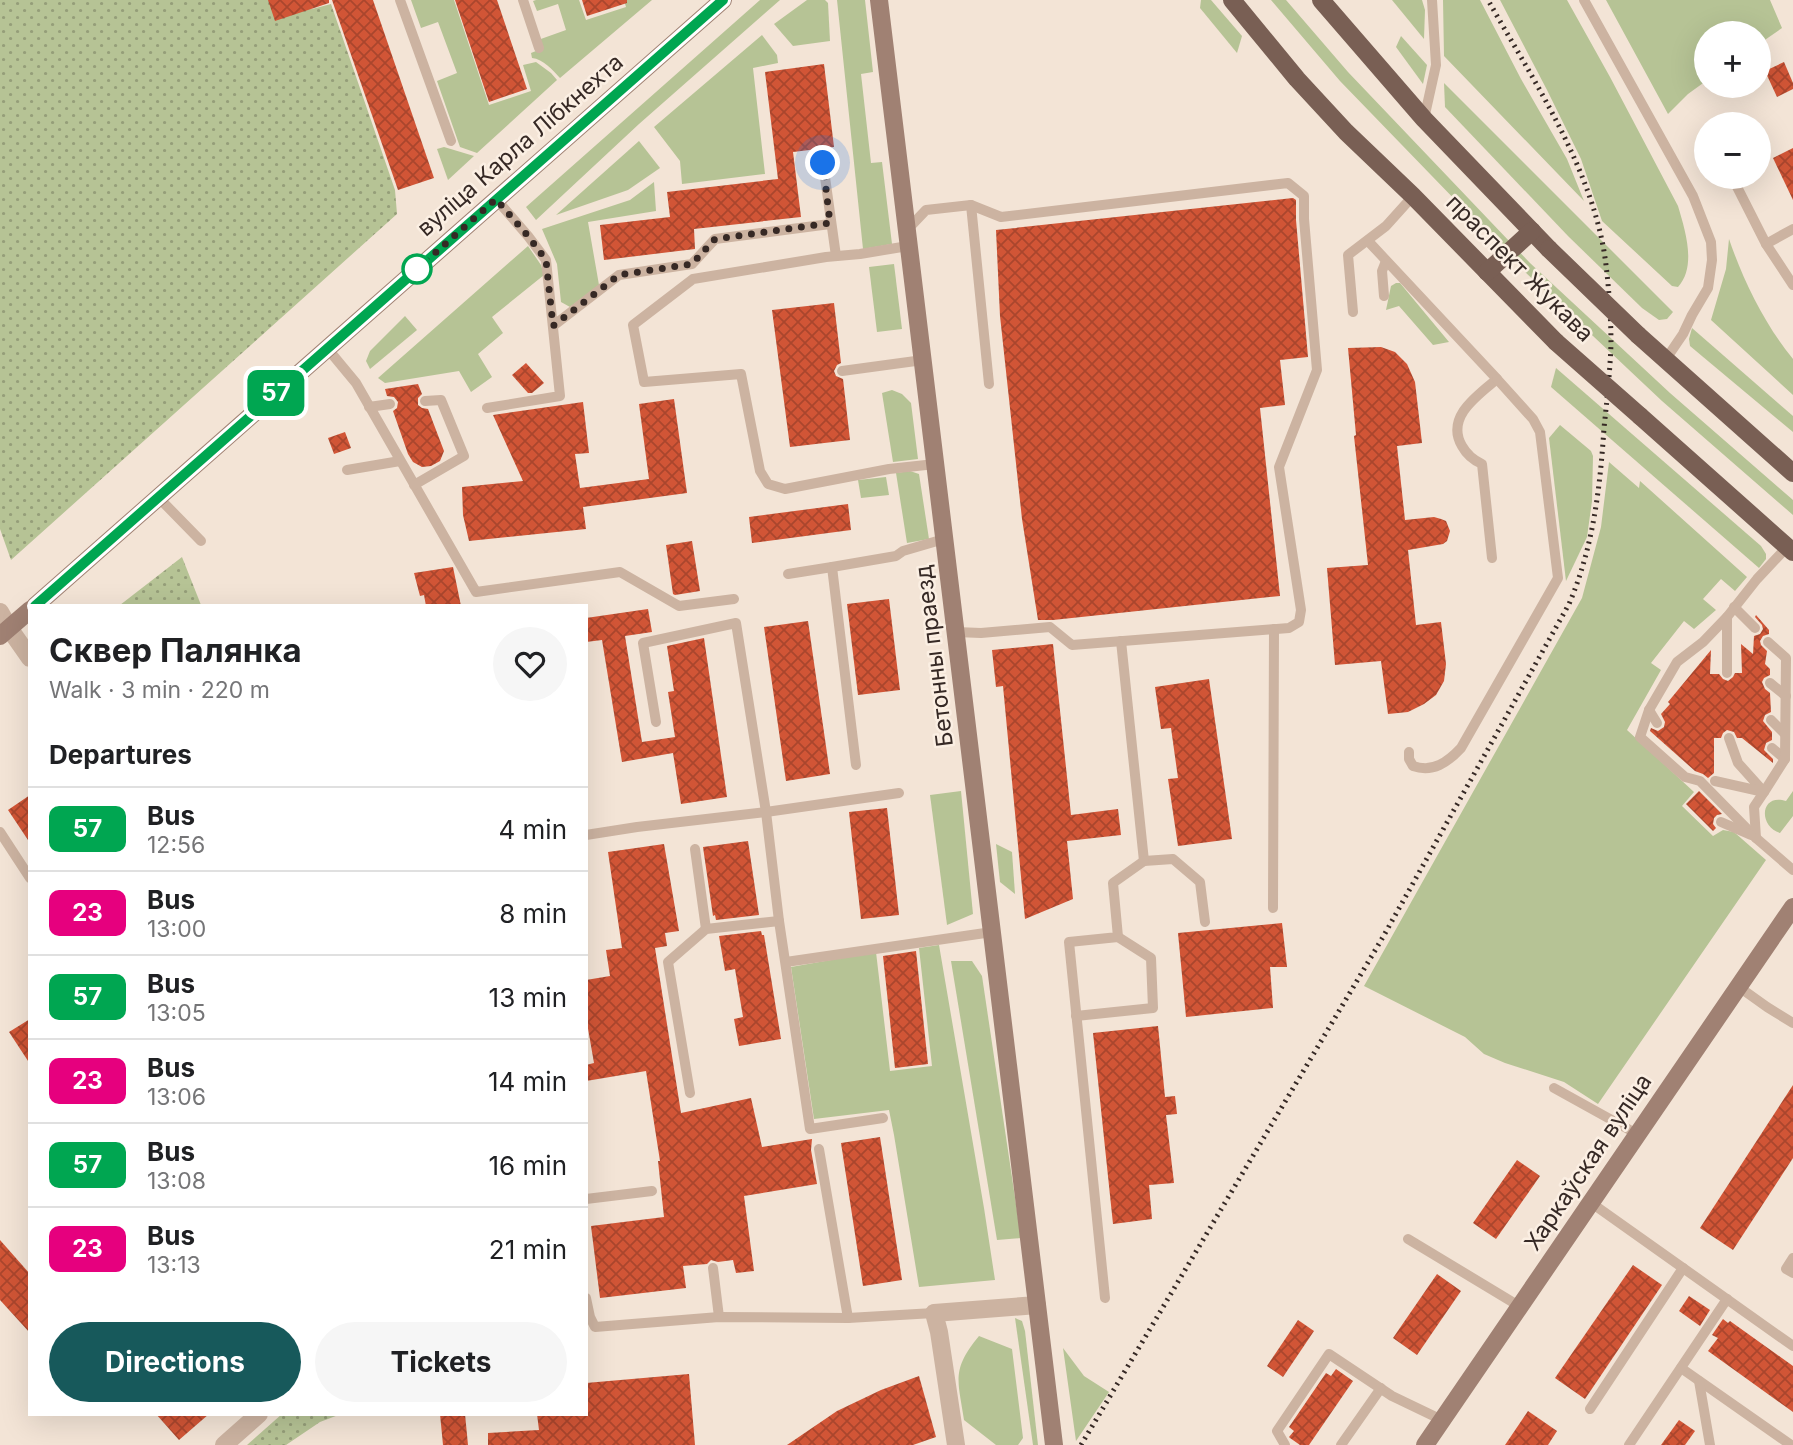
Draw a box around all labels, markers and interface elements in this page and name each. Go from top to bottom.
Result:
map controls [1694,21,1771,189]
button: + [1694,21,1771,98]
street label: вуліца Карла Лібкнехта [411,48,629,242]
button: − [1694,112,1771,189]
your location [805,145,840,180]
street label: праспект Жукава [1441,189,1599,347]
unlabelled marker [402,254,432,284]
line badge: 57 [244,370,308,416]
text: 57 [261,378,291,407]
street label: Бетонны праезд [909,563,959,749]
button: heart [493,627,567,701]
text: Сквер Палянка [49,630,302,670]
text: Walk · 3 min · 220 m [49,676,270,704]
text: Departures [49,739,192,770]
text: Bus [147,800,195,831]
text: 57 [73,814,102,843]
text: 4 min [498,814,567,845]
text: 12:56 [147,831,205,859]
text: Bus [147,884,195,915]
text: 23 [72,898,103,927]
text: 8 min [499,898,567,929]
text: 13:00 [147,915,206,943]
text: Bus [147,968,195,999]
text: 57 [73,982,102,1011]
text: 13 min [489,982,567,1013]
text: 13:05 [147,999,206,1027]
text: Bus [147,1052,195,1083]
text: 23 [72,1066,103,1095]
text: 14 min [488,1066,567,1097]
street label: Харкаўская вуліца [1519,1068,1657,1256]
text: 13:06 [147,1083,206,1111]
text: Bus [147,1136,195,1167]
text: 57 [73,1150,102,1179]
text: 16 min [489,1150,567,1181]
text: 13:08 [147,1167,206,1195]
text: Bus [147,1220,195,1251]
text: 23 [72,1234,103,1263]
text: 21 min [489,1234,567,1265]
text: 13:13 [147,1251,201,1279]
button: Directions [49,1322,301,1402]
button: Tickets [315,1322,567,1402]

